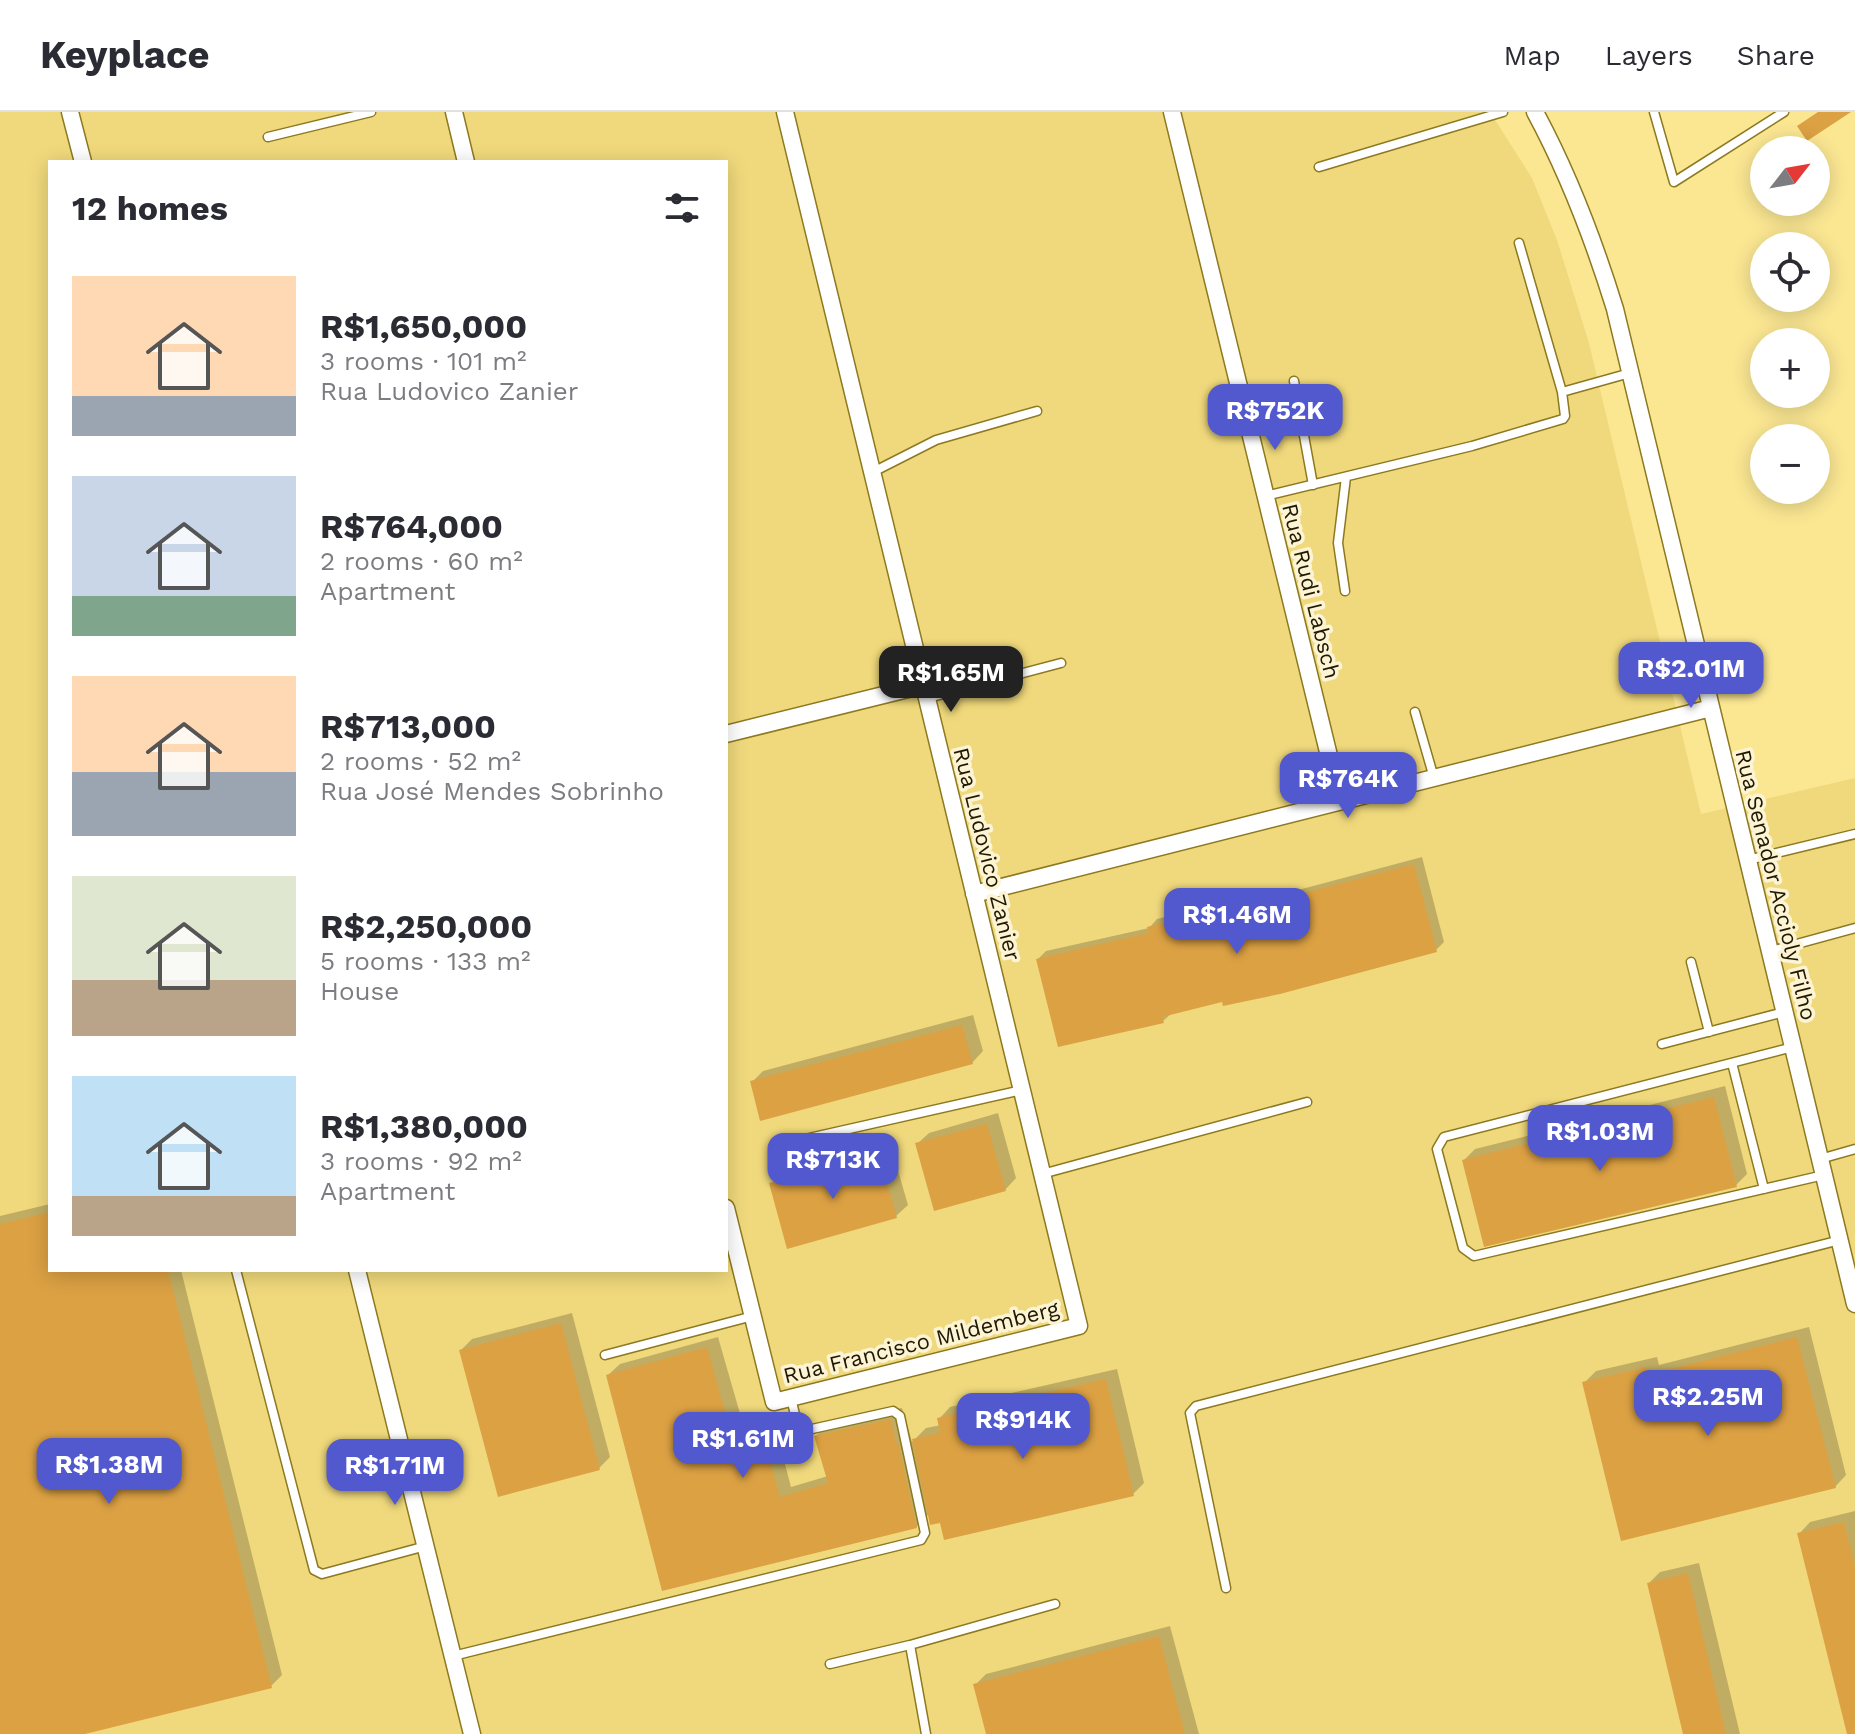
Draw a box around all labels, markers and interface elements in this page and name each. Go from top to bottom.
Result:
text: Keyplace [40,33,209,77]
text: Map [1504,39,1561,72]
text: Layers [1605,39,1693,72]
text: Share [1737,39,1815,72]
north arrow [1750,136,1830,216]
map controls [1750,136,1830,504]
icon: filters [660,186,704,230]
text: 12 homes [72,188,228,228]
button: locate [1750,232,1830,312]
text: R$1,650,000 [320,306,527,346]
icon: home [136,308,232,404]
button: + [1750,328,1830,408]
text: 3 rooms · 101 m² [320,346,527,376]
text: Rua Ludovico Zanier [320,376,578,406]
pin: R$752K [1210,384,1340,452]
text: R$752K [1226,395,1324,425]
button: − [1750,424,1830,504]
street label: Rua Rudi Labsch [1277,501,1345,681]
text: R$764,000 [320,506,503,546]
icon: home [136,508,232,604]
text: 2 rooms · 60 m² [320,546,523,576]
text: Apartment [320,576,456,606]
pin: R$2.01M [1617,642,1765,710]
pin: R$1.65M [877,646,1025,714]
text: R$2.01M [1637,653,1745,683]
text: R$1.65M [897,657,1005,687]
text: R$713,000 [320,706,496,746]
icon: home [136,708,232,804]
street label: Rua Ludovico Zanier [948,745,1026,963]
text: 2 rooms · 52 m² [320,746,521,776]
street label: Rua Senador Accioly Filho [1730,747,1822,1023]
pin: R$764K [1283,752,1413,820]
text: R$764K [1298,763,1398,793]
text: Rua José Mendes Sobrinho [320,776,664,806]
pin: R$1.46M [1163,888,1311,956]
text: R$1.46M [1182,899,1292,929]
text: R$2,250,000 [320,906,532,946]
icon: home [136,908,232,1004]
text: 5 rooms · 133 m² [320,946,531,976]
text: House [320,976,399,1006]
pin: R$1.03M [1526,1105,1674,1173]
text: R$1,380,000 [320,1106,528,1146]
icon: home [136,1108,232,1204]
text: R$1.03M [1546,1116,1654,1146]
pin: R$713K [768,1133,898,1201]
text: R$713K [785,1144,881,1174]
text: 3 rooms · 92 m² [320,1146,522,1176]
text: Apartment [320,1176,456,1206]
street label: Rua Francisco Mildemberg [781,1296,1062,1388]
pin: R$2.25M [1634,1370,1782,1438]
text: R$2.25M [1652,1381,1764,1411]
pin: R$914K [958,1393,1088,1461]
text: R$914K [975,1404,1071,1434]
pin: R$1.61M [669,1412,817,1480]
text: R$1.61M [691,1423,795,1453]
pin: R$1.38M [35,1438,183,1506]
pin: R$1.71M [321,1439,469,1507]
text: R$1.38M [55,1449,163,1479]
text: R$1.71M [344,1450,446,1480]

